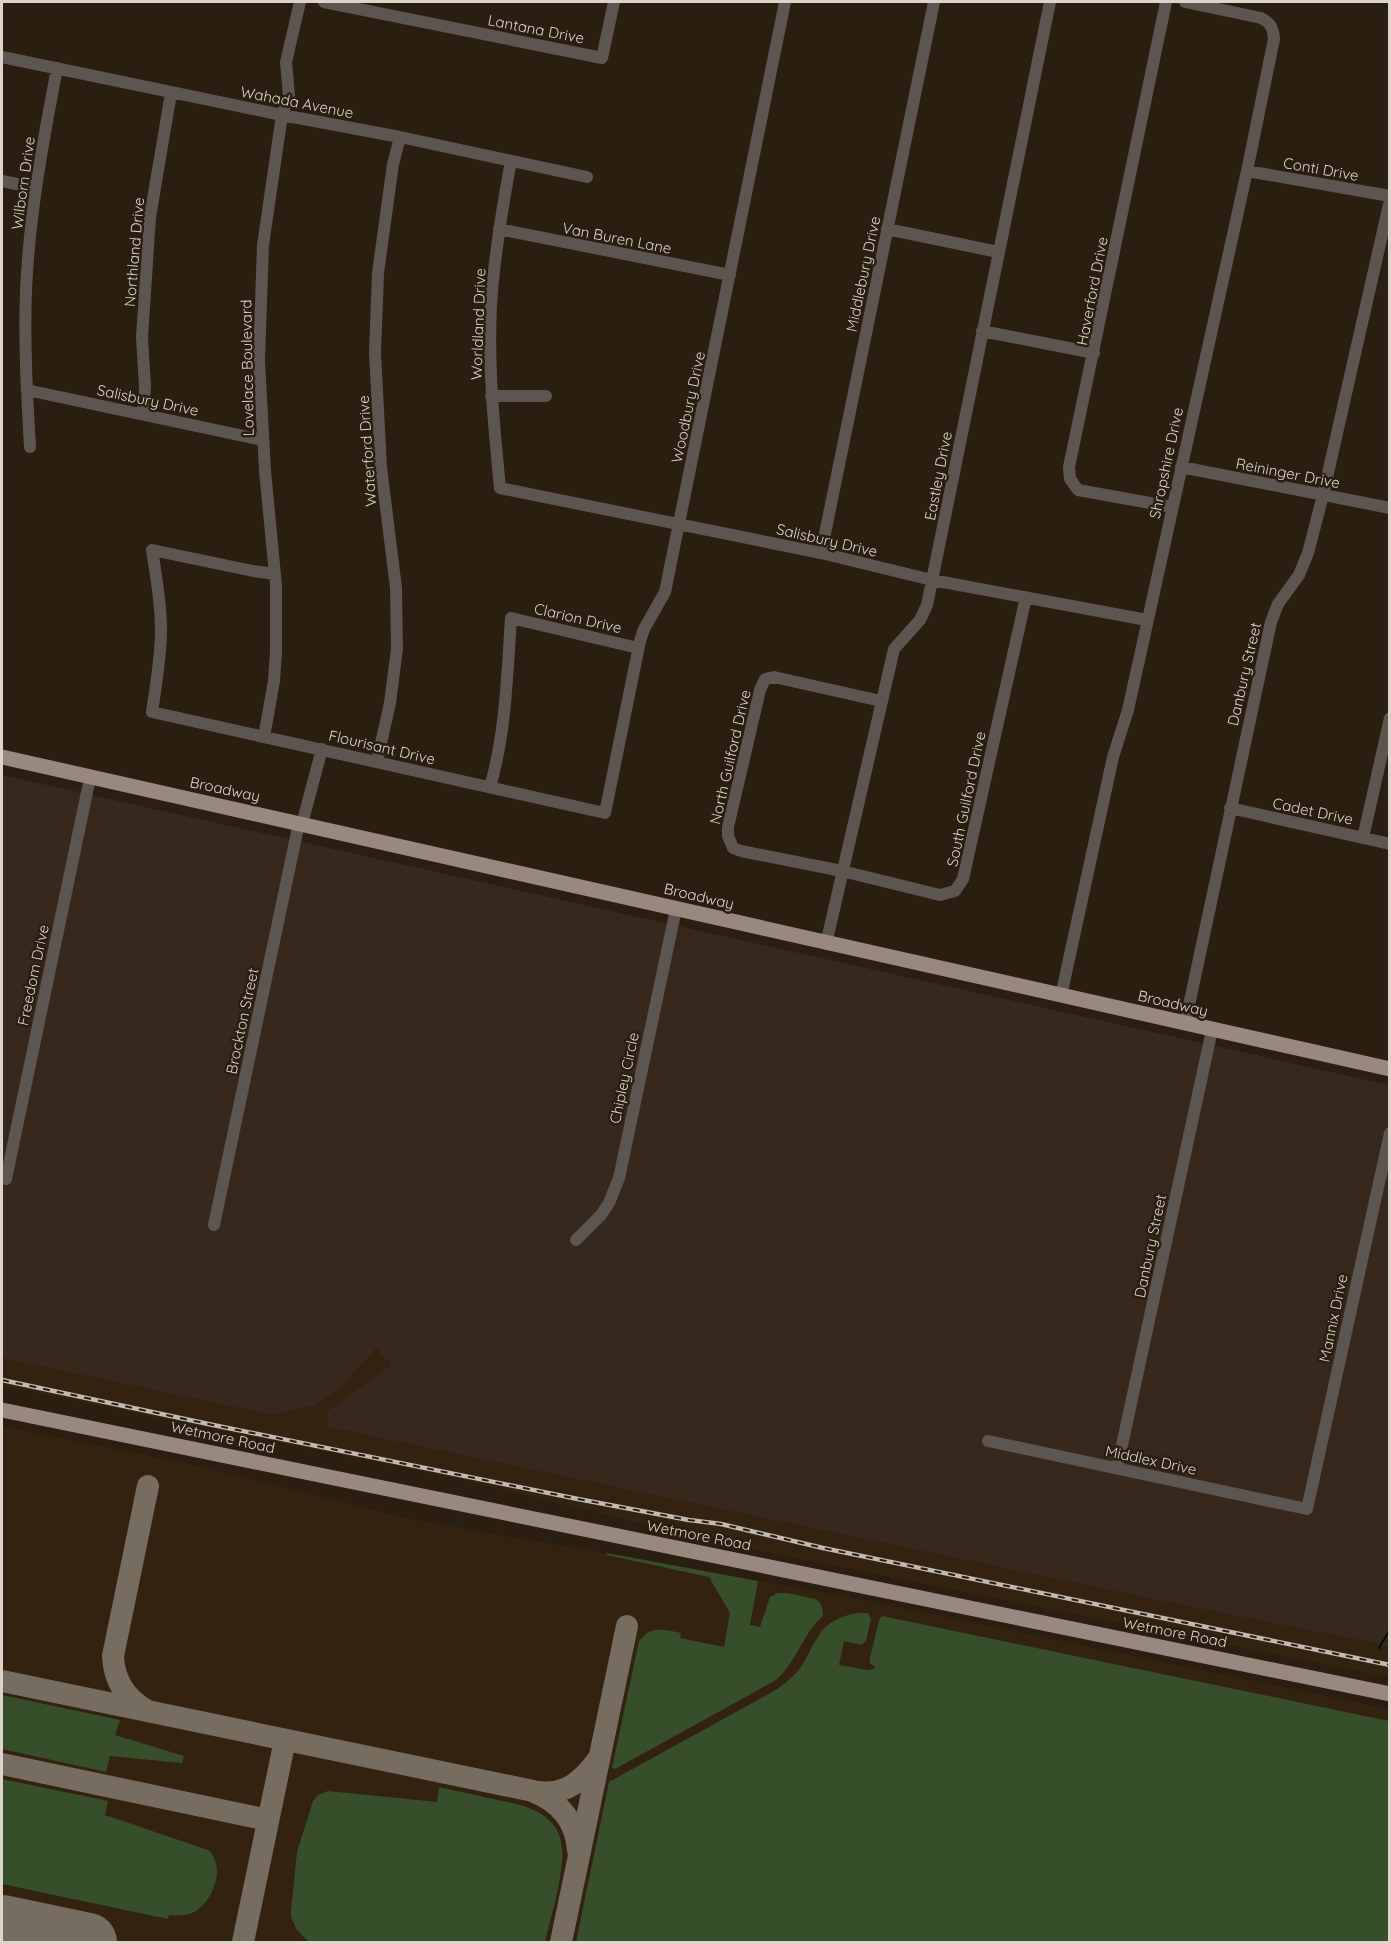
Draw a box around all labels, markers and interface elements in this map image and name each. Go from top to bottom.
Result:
street label: Lantana Drive [486,10,586,48]
street label: Wahada Avenue [239,82,355,122]
street label: Wilborn Drive [7,135,39,231]
street label: Conti Drive [1282,153,1360,185]
street label: Northland Drive [120,196,148,308]
street label: Middlebury Drive [841,214,885,334]
street label: Van Buren Lane [561,218,673,258]
street label: Haverford Drive [1072,235,1112,347]
street label: Worldland Drive [467,268,489,380]
street label: Lovelace Boulevard [236,299,258,437]
street label: Woodbury Drive [667,349,709,465]
street label: Salisbury Drive [95,380,201,420]
street label: Waterford Drive [354,395,380,507]
street label: Shropshire Drive [1145,406,1187,520]
street label: Eastley Drive [920,430,956,522]
street label: Reininger Drive [1234,454,1342,492]
street label: Salisbury Drive [775,519,879,561]
street label: Clarion Drive [532,599,624,637]
street label: Danbury Street [1223,620,1265,728]
street label: North Guilford Drive [705,688,755,826]
street label: Flourisant Drive [327,726,437,768]
street label: South Guilford Drive [942,730,990,868]
street label: Broadway [188,772,262,806]
street label: Cadet Drive [1271,793,1355,829]
street label: Broadway [662,879,736,913]
street label: Freedom Drive [13,923,53,1027]
street label: Brockton Street [221,966,263,1076]
street label: Broadway [1136,986,1210,1020]
street label: Chipley Circle [605,1031,643,1125]
street label: Danbury Street [1130,1192,1170,1300]
street label: Mannix Drive [1314,1272,1352,1364]
street label: Wetmore Road [169,1417,277,1457]
street label: Middlex Drive [1104,1441,1198,1479]
street label: Wetmore Road [645,1516,753,1554]
street label: Wetmore Road [1121,1613,1229,1651]

